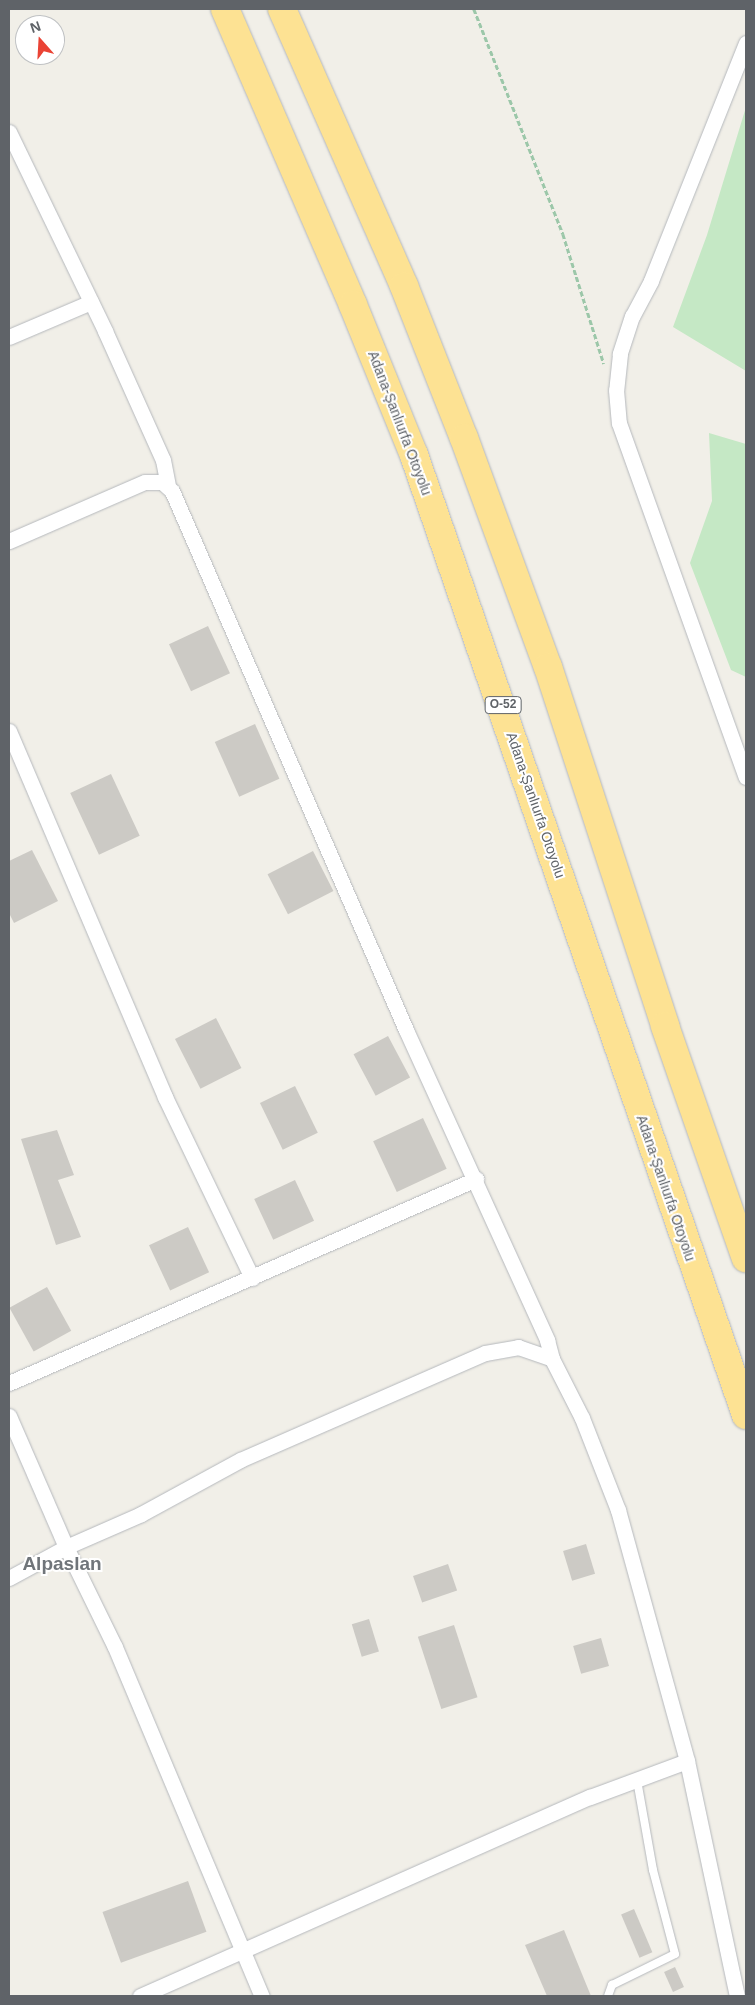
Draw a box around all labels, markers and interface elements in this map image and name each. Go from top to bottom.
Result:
north arrow [15,15,65,65]
text: N [28,18,43,36]
street label: Adana-Şanlıurfa Otoyolu [365,348,435,498]
road number: O-52 [484,696,522,714]
street label: Adana-Şanlıurfa Otoyolu [503,730,569,880]
street label: Adana-Şanlıurfa Otoyolu [633,1113,699,1263]
district label: Alpaslan [22,1553,102,1575]

